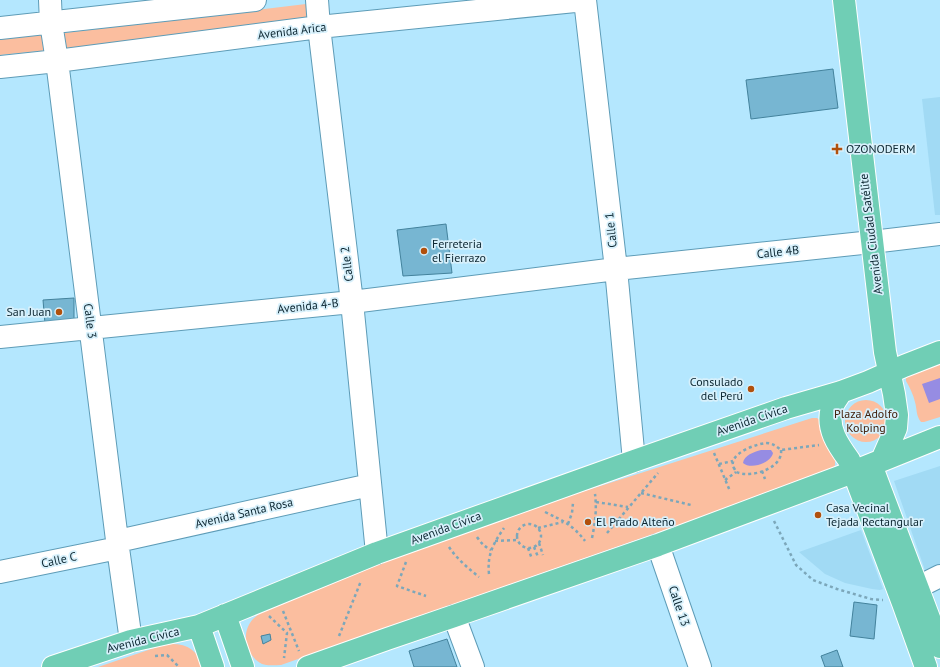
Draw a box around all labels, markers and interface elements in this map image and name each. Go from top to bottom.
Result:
street label: Avenida Arica [257,19,327,42]
place label: OZONODERM [846,141,916,156]
marker: OZONODERM [831,143,843,155]
street label: Avenida Ciudad Satélite [856,173,885,295]
street label: Calle 1 [601,212,620,248]
place label: Ferreteria el Fierrazo [432,236,486,265]
street label: Calle 4B [756,242,800,261]
street label: Calle 2 [337,246,356,283]
marker: Ferreteria el Fierrazo [419,246,429,256]
street label: Avenida 4-B [277,295,339,316]
street label: Calle 3 [81,302,100,339]
place label: San Juan [6,304,51,319]
marker: San Juan [54,307,64,317]
place label: Consulado del Perú [690,374,743,403]
marker: Consulado del Perú [746,384,756,394]
street label: Avenida Cívica [714,400,789,439]
park label: Plaza Adolfo Kolping [834,406,898,435]
street label: Avenida Santa Rosa [194,494,294,531]
place label: Casa Vecinal Tejada Rectangular [826,500,923,529]
street label: Avenida Cívica [408,508,483,547]
marker: Casa Vecinal Tejada Rectangular [813,510,823,520]
place label: El Prado Alteño [596,514,675,529]
marker: El Prado Alteño [583,517,593,527]
street label: Calle C [40,548,78,571]
street label: Calle 13 [666,584,693,628]
street label: Avenida Cívica [105,623,181,656]

